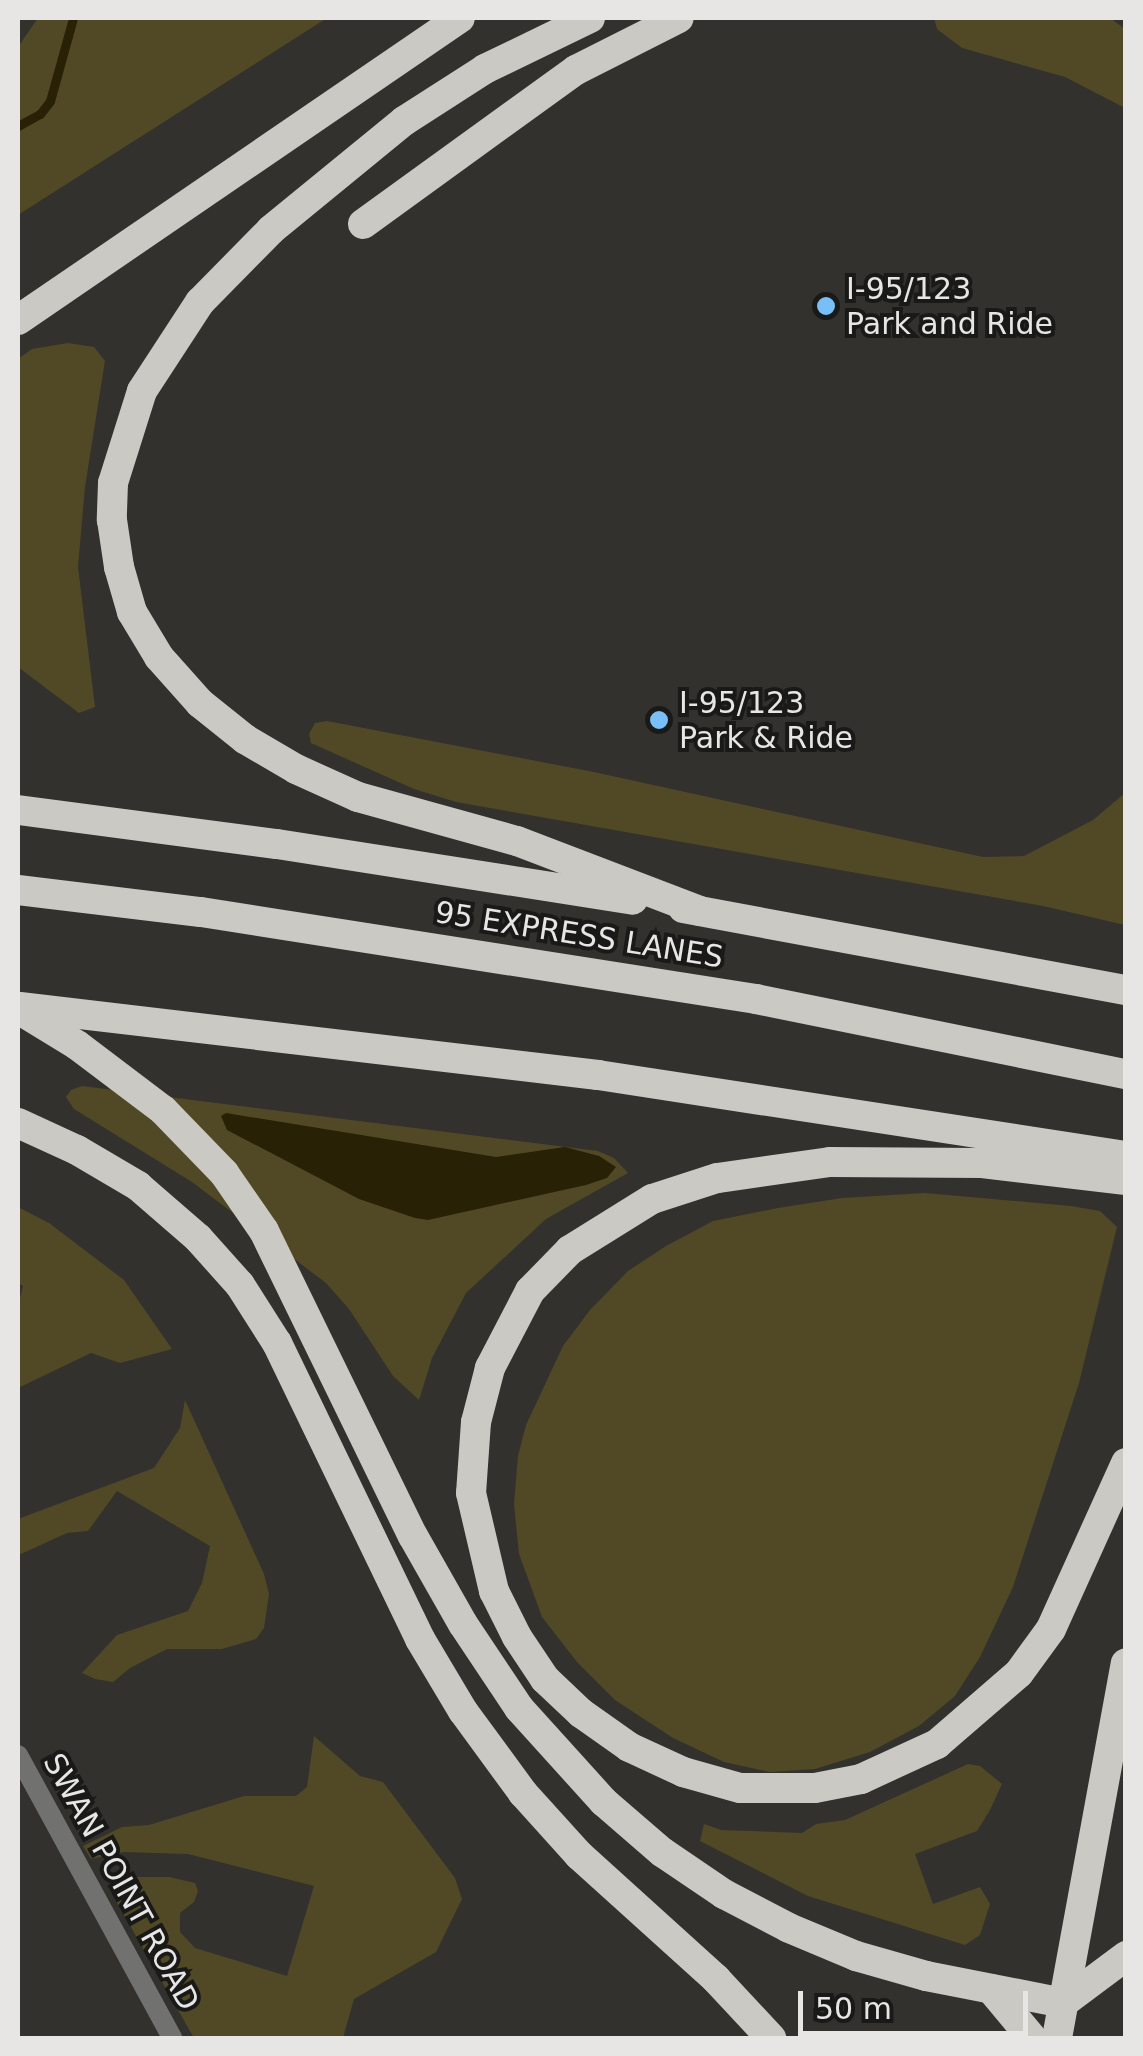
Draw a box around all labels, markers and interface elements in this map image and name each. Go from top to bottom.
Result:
place label: I-95/123 Park and Ride [846,271,1053,342]
marker: I-95/123 Park and Ride [815,295,837,317]
place label: I-95/123 Park & Ride [679,685,853,756]
marker: I-95/123 Park & Ride [648,709,670,731]
street label: 95 EXPRESS LANES [432,894,726,976]
street label: SWAN POINT ROAD [35,1747,207,2017]
scale bar [803,1971,1033,2033]
text: 50 m [815,1991,892,2026]

